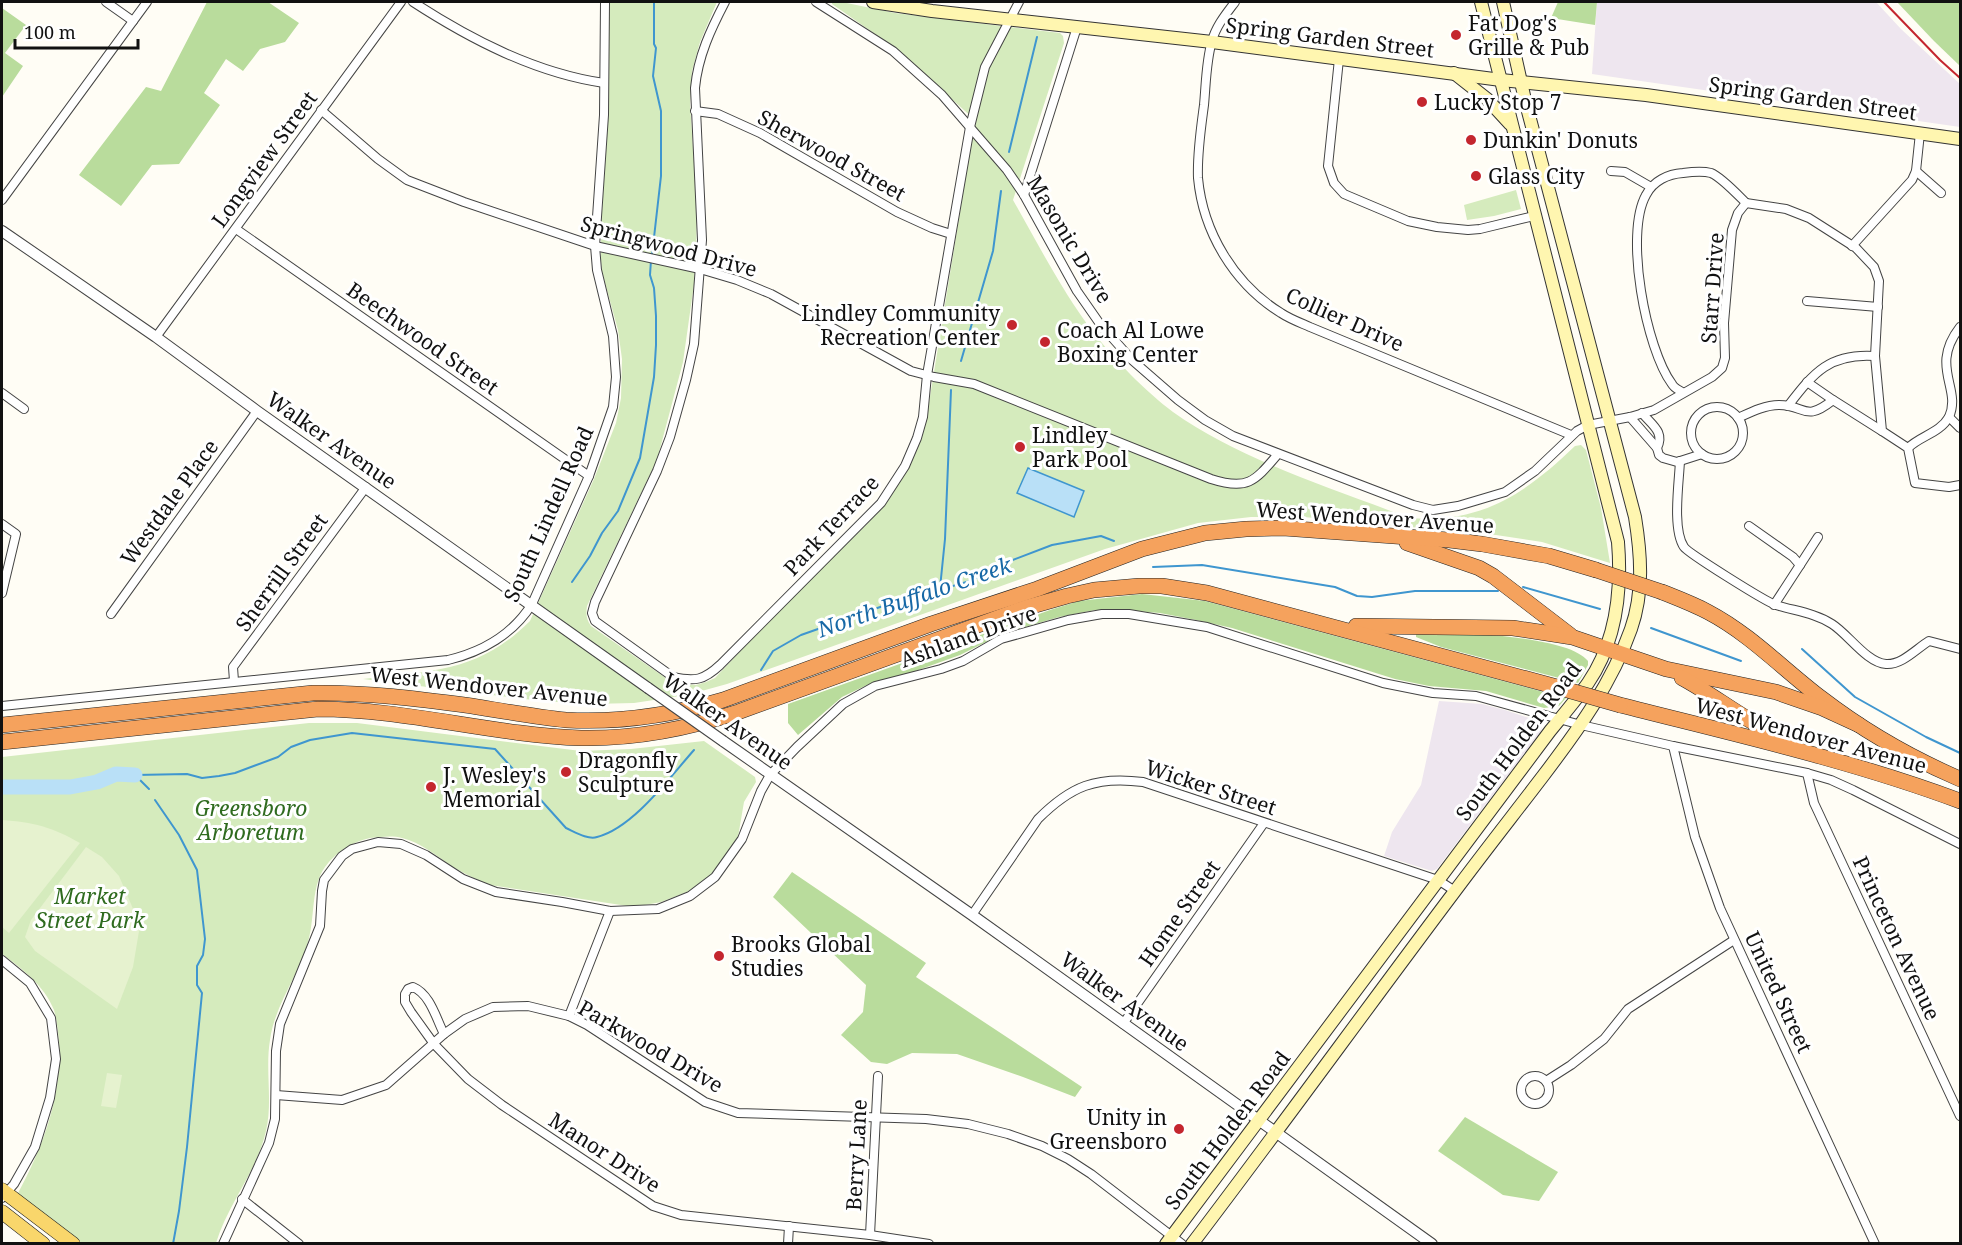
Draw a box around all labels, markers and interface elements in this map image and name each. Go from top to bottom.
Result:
place label: Fat Dog's Grille & Pub [1468,9,1589,61]
street label: Spring Garden Street [1224,10,1436,64]
scale bar [15,12,138,50]
text: 100 m [24,20,76,44]
marker: Fat Dog's Grille & Pub [1449,28,1463,42]
street label: Spring Garden Street [1707,70,1919,126]
street label: Longview Street [205,85,323,233]
place label: Lucky Stop 7 [1434,88,1561,116]
marker: Lucky Stop 7 [1415,95,1429,109]
street label: Sherwood Street [753,103,911,207]
place label: Dunkin' Donuts [1483,126,1638,154]
marker: Dunkin' Donuts [1464,133,1478,147]
place label: Glass City [1488,162,1585,190]
marker: Glass City [1469,169,1483,183]
street label: Masonic Drive [1021,170,1119,308]
street label: Springwood Drive [578,209,760,283]
street label: Starr Drive [1694,232,1730,344]
street label: Beechwood Street [342,275,504,401]
street label: Collier Drive [1281,280,1409,358]
place label: Lindley Community Recreation Center [801,299,1000,351]
place label: Coach Al Lowe Boxing Center [1057,316,1204,368]
marker: Lindley Community Recreation Center [1005,318,1019,332]
marker: Coach Al Lowe Boxing Center [1038,335,1052,349]
street label: Walker Avenue [262,385,402,495]
place label: Lindley Park Pool [1032,421,1128,473]
street label: South Lindell Road [497,422,599,606]
street label: Westdale Place [114,433,224,571]
marker: Lindley Park Pool [1013,440,1027,454]
street label: Park Terrace [777,469,885,581]
street label: West Wendover Avenue [1255,495,1495,539]
street label: Sherrill Street [229,507,333,637]
water label: North Buffalo Creek [812,548,1016,644]
street label: Ashland Drive [896,598,1040,674]
street label: South Holden Road [1449,656,1587,826]
street label: West Wendover Avenue [369,660,609,712]
street label: Walker Avenue [658,666,798,776]
street label: West Wendover Avenue [1692,691,1930,779]
place label: Dragonfly Sculpture [578,746,677,798]
street label: Wicker Street [1142,753,1280,821]
place label: J. Wesley's Memorial [442,761,546,813]
marker: Dragonfly Sculpture [559,765,573,779]
marker: J. Wesley's Memorial [424,780,438,794]
park label: Greensboro Arboretum [195,794,307,846]
street label: Princeton Avenue [1847,851,1947,1025]
street label: Home Street [1132,854,1226,972]
park label: Market Street Park [35,882,146,934]
street label: United Street [1739,927,1819,1057]
place label: Brooks Global Studies [731,930,871,982]
street label: Walker Avenue [1055,945,1195,1057]
marker: Brooks Global Studies [712,949,726,963]
street label: Parkwood Drive [574,993,728,1099]
street label: South Holden Road [1158,1045,1296,1215]
street label: Berry Lane [839,1098,873,1212]
place label: Unity in Greensboro [1050,1103,1167,1155]
street label: Manor Drive [544,1105,666,1199]
marker: Unity in Greensboro [1172,1122,1186,1136]

